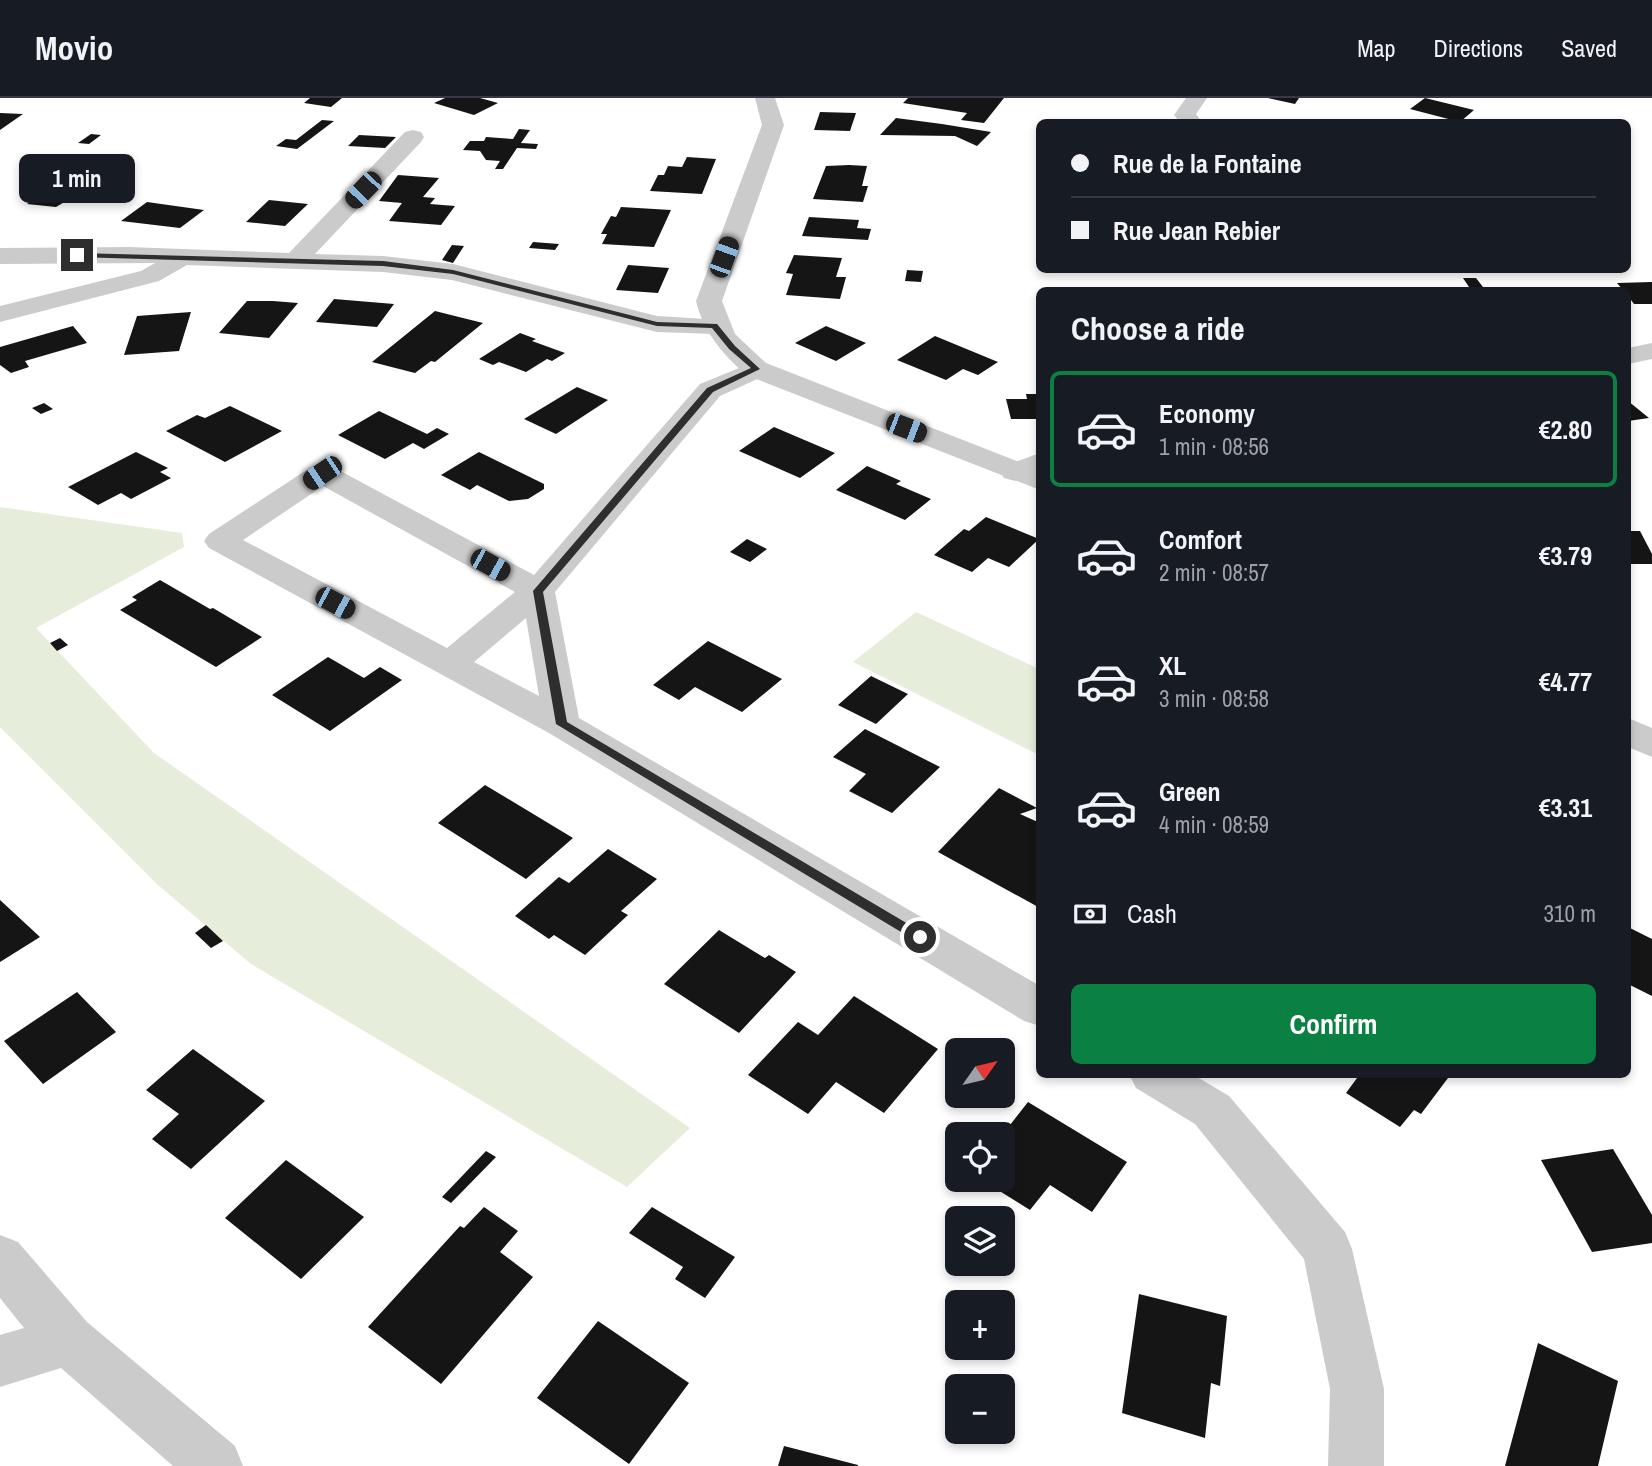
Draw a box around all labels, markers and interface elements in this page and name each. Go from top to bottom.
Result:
text: Movio [35,26,113,70]
text: Map [1357,32,1395,64]
text: Directions [1433,32,1523,64]
text: Saved [1561,32,1617,64]
text: Rue de la Fontaine [1113,146,1302,181]
callout: 1 min [19,153,135,202]
text: 1 min [52,163,102,194]
car [341,168,386,212]
text: Rue Jean Rebier [1113,213,1280,248]
car [707,234,742,280]
route end [61,239,93,271]
text: Choose a ride [1071,307,1245,350]
text: Economy [1159,396,1255,431]
icon: car [1075,398,1138,461]
car [883,411,930,445]
text: €2.80 [1539,412,1592,447]
text: 1 min · 08:56 [1159,431,1269,462]
car [299,453,346,493]
text: Comfort [1159,522,1242,557]
icon: car [1075,524,1138,587]
text: €3.79 [1539,538,1592,573]
car [467,546,514,584]
text: 2 min · 08:57 [1159,557,1269,588]
car [312,584,359,622]
text: XL [1159,648,1186,683]
icon: car [1075,650,1138,713]
text: €4.77 [1539,664,1592,699]
text: 3 min · 08:58 [1159,683,1269,714]
text: Green [1159,774,1221,809]
icon: car [1075,776,1138,839]
text: €3.31 [1539,790,1592,825]
text: 4 min · 08:59 [1159,809,1269,840]
icon: cash [1071,895,1109,933]
text: Cash [1127,896,1177,931]
text: 310 m [1544,898,1596,929]
route start [904,921,936,953]
button: Confirm [1071,984,1596,1064]
north arrow [945,1038,1015,1108]
map controls [945,1038,1015,1444]
button: locate [945,1122,1015,1192]
button: layers [945,1206,1015,1276]
button: + [945,1290,1015,1360]
button: − [945,1374,1015,1444]

